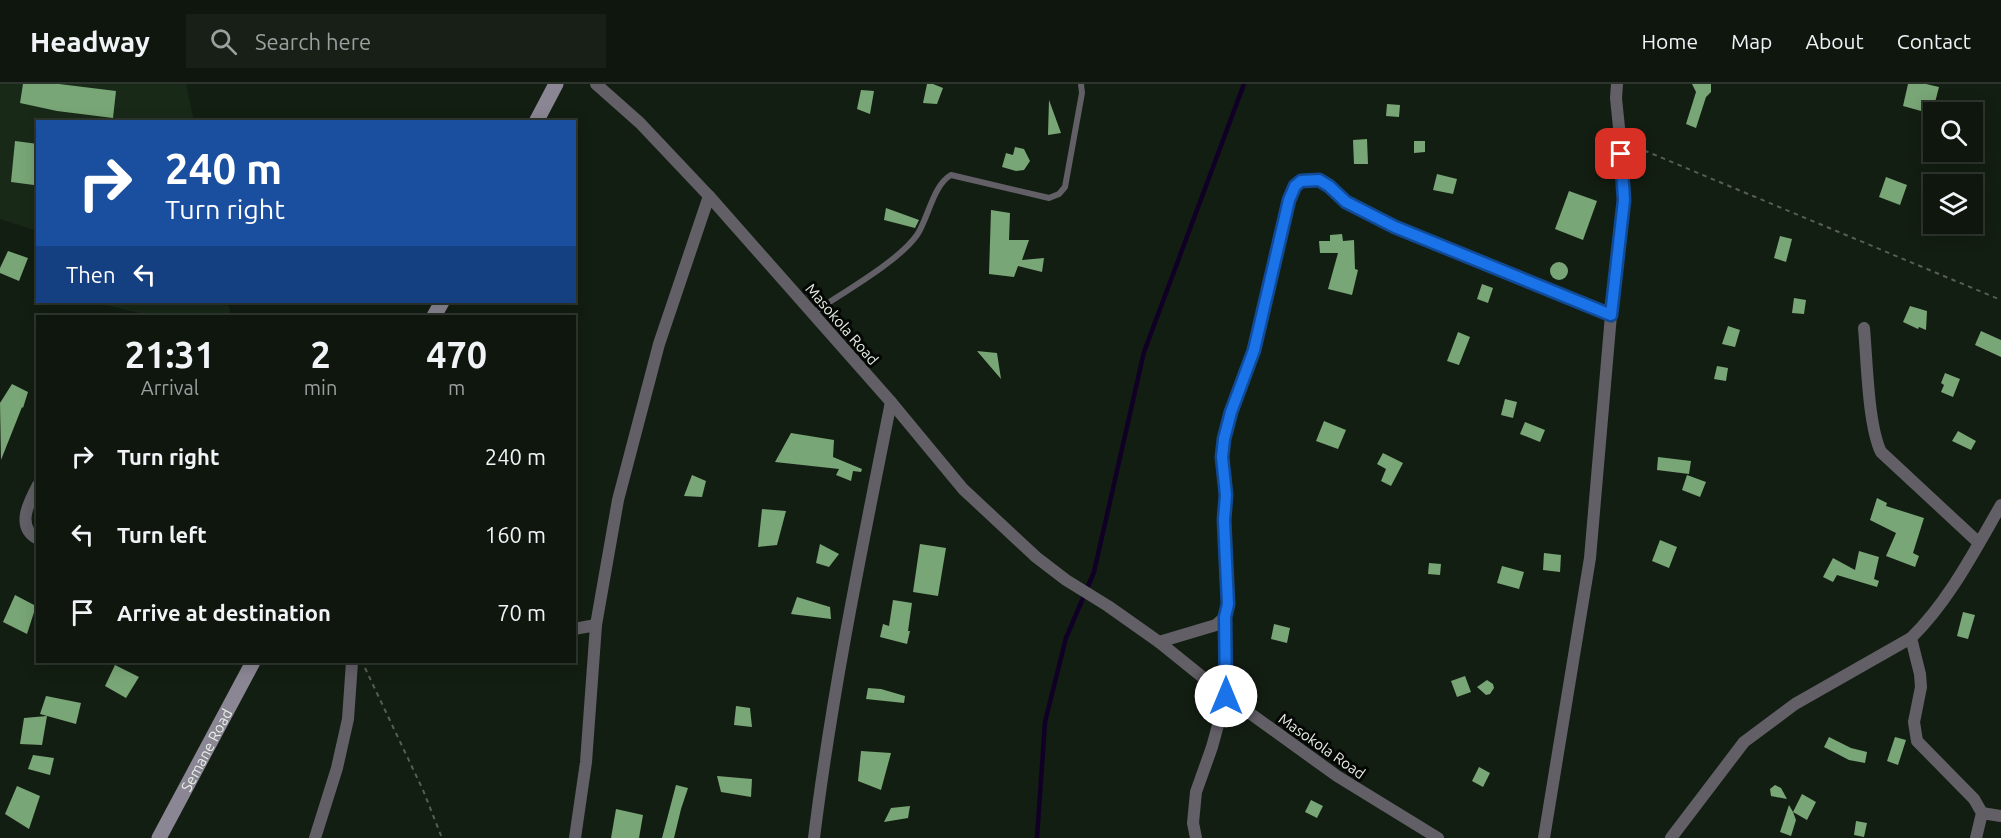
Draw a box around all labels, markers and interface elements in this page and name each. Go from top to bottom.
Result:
search box [186,14,606,68]
icon: search [207,25,240,58]
text: Headway [30,26,150,57]
text: Search here [255,29,371,54]
text: Home [1641,29,1698,53]
text: Map [1731,29,1772,53]
text: About [1805,29,1864,53]
text: Contact [1897,29,1971,53]
map controls [1923,102,1983,234]
button: search [1923,102,1983,162]
pin [1595,128,1646,179]
icon: arrive [1604,137,1637,170]
icon: right [66,144,144,222]
text: 240 m [165,145,282,192]
button: layers [1923,174,1983,234]
text: Turn right [165,194,285,224]
icon: left [128,258,161,291]
text: Then [66,262,116,287]
street label: Masokola Road [802,280,882,368]
text: 21:31 [125,334,215,375]
text: 2 [310,334,331,375]
text: 470 [426,334,487,375]
text: Arrival [141,376,199,399]
text: min [304,376,337,399]
text: m [448,376,465,399]
icon: right [66,440,99,473]
text: Turn right [117,444,219,469]
text: 240 m [485,444,546,469]
icon: left [66,518,99,551]
text: Turn left [117,522,207,547]
text: 160 m [485,522,546,547]
icon: arrive [66,596,99,629]
text: Arrive at destination [117,600,331,625]
text: 70 m [497,600,546,625]
position arrow [1194,664,1258,728]
street label: Semane Road [177,705,235,794]
street label: Masokola Road [1275,710,1369,782]

